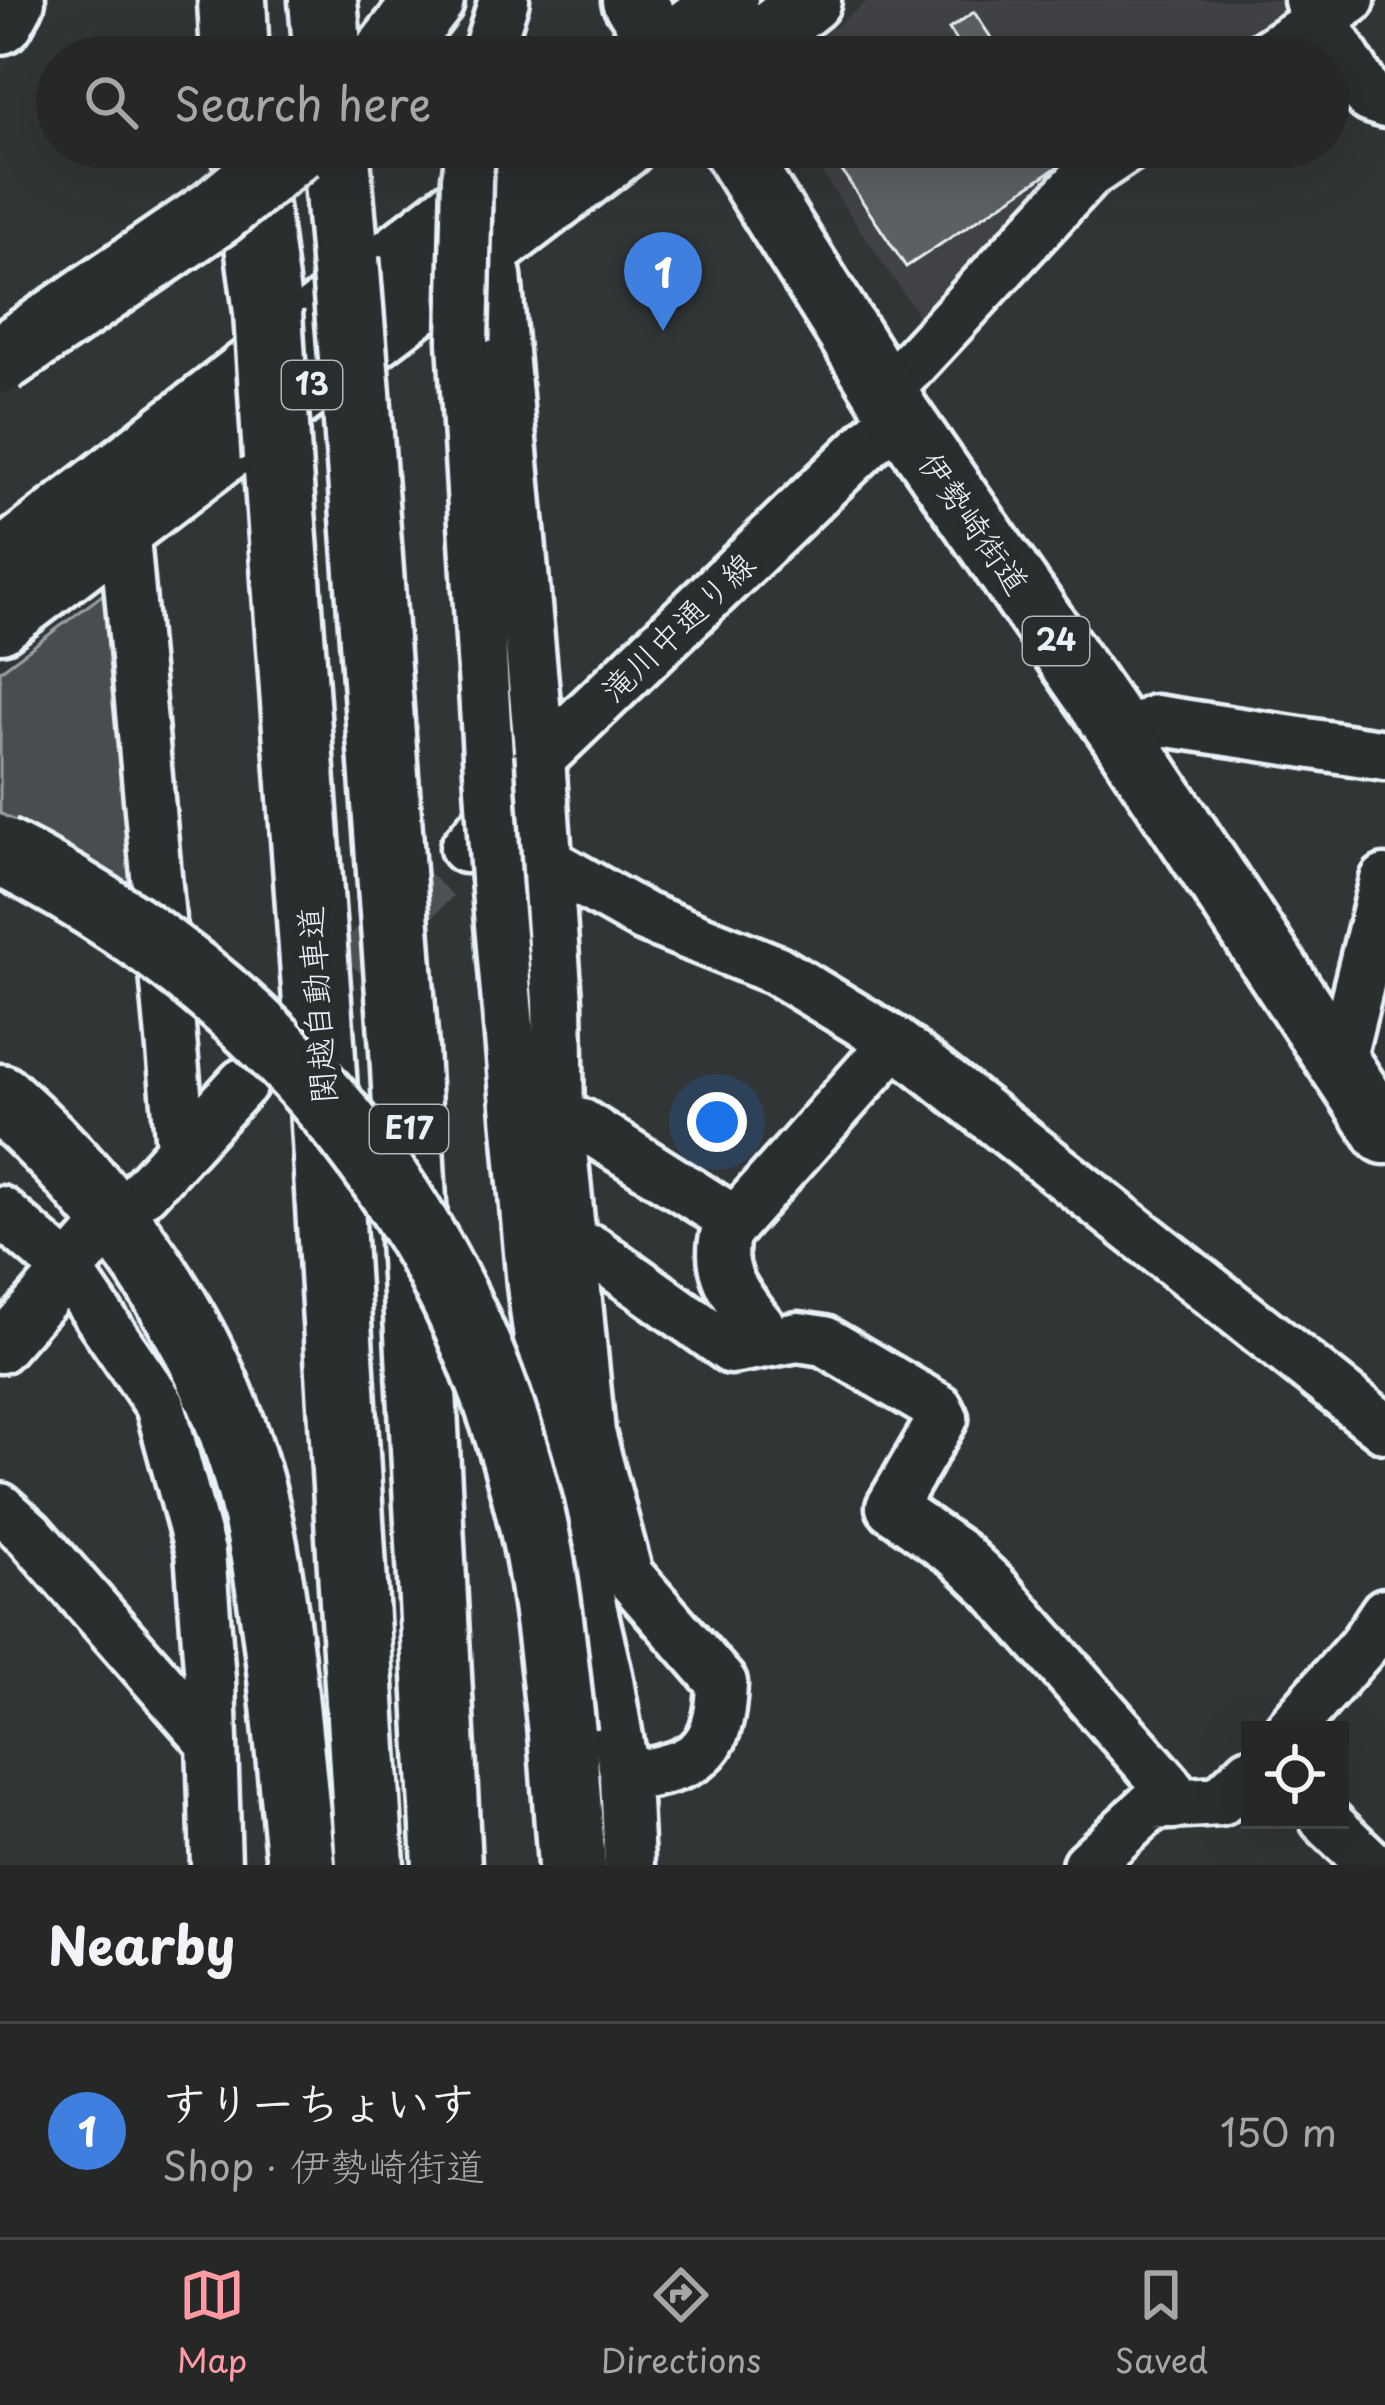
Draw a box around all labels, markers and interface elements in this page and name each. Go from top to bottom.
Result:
search box [36,36,1349,168]
text: Search here [174,68,431,136]
icon: search [78,69,144,135]
pin: 1 [624,232,702,331]
road number: 13 [282,361,342,409]
street label: 伊勢崎街道 [908,440,1043,604]
street label: 滝川中通り線 [588,539,765,712]
road number: 24 [1023,617,1089,665]
street label: 関越自動車道 [283,905,347,1106]
your location [687,1092,747,1152]
road number: E17 [370,1105,448,1153]
map controls [1241,1721,1349,1829]
button: locate [1241,1721,1349,1829]
text: Nearby [48,1905,235,1982]
text: すりーちょいす [162,2067,475,2135]
text: 1 [78,2101,96,2160]
text: 150 m [1220,2101,1337,2160]
text: Shop · 伊勢崎街道 [162,2135,485,2194]
tab: Map [177,2262,247,2384]
tab: Directions [601,2262,761,2384]
tab: Saved [1115,2262,1208,2384]

